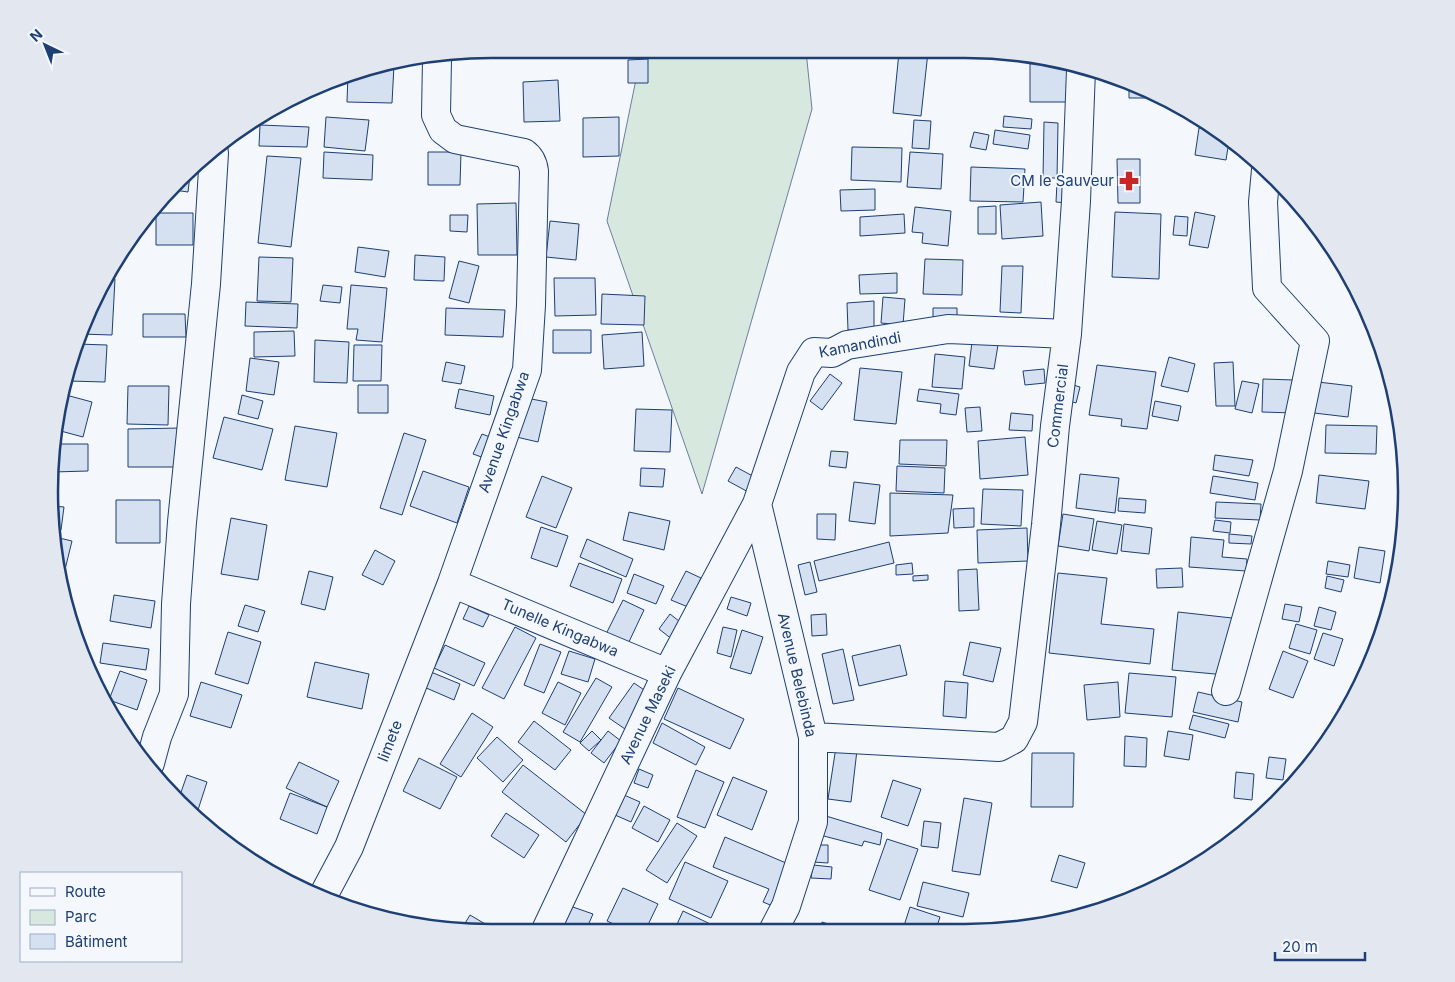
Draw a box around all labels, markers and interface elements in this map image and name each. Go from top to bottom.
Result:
north arrow [20,20,70,70]
text: N [26,25,45,45]
pharmacy icon: CM le Sauveur [1118,170,1140,192]
place label: CM le Sauveur [1010,171,1114,190]
street label: Kamandindi [817,327,903,362]
street label: Commercial [1043,363,1072,449]
street label: Avenue Kingabwa [474,369,533,495]
street label: Tunelle Kingabwa [499,594,622,661]
street label: Avenue Belebinda [774,611,821,739]
street label: Avenue Maseki [615,662,680,767]
street label: limete [373,718,406,764]
legend [20,872,182,962]
text: Route [65,882,106,901]
text: Parc [65,907,97,926]
scale bar [1275,930,1365,962]
text: Bâtiment [65,932,128,951]
text: 20 m [1282,937,1318,956]

